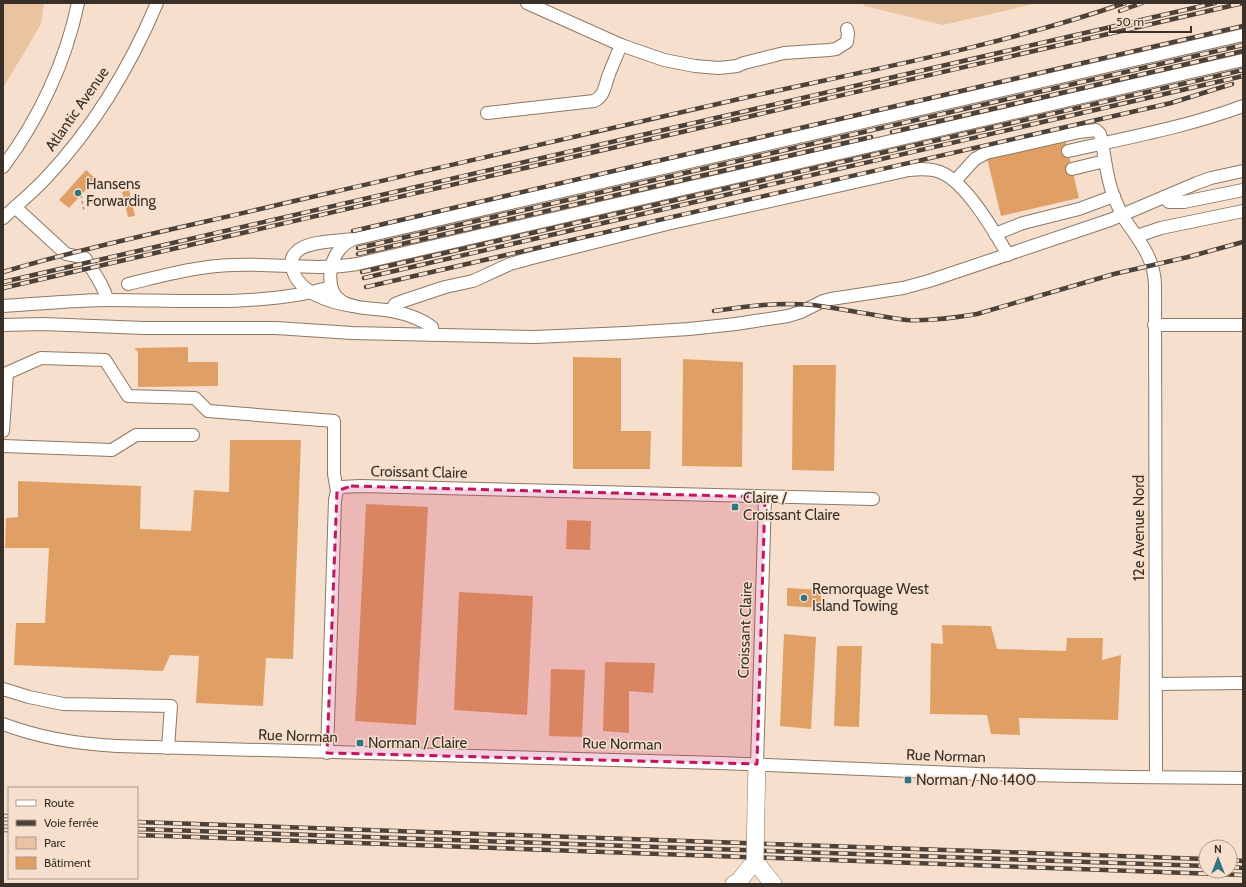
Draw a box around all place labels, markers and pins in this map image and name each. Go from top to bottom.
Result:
place label: Hansens Forwarding [86,175,157,210]
marker: Hansens Forwarding [73,188,83,198]
place label: Claire / Croissant Claire [743,489,840,524]
marker: Claire / Croissant Claire [730,502,740,512]
place label: Remorquage West Island Towing [812,580,929,615]
marker: Remorquage West Island Towing [799,593,809,603]
place label: Norman / Claire [368,734,467,752]
marker: Norman / Claire [355,738,365,748]
place label: Norman / No 1400 [916,771,1036,789]
marker: Norman / No 1400 [903,775,913,785]

